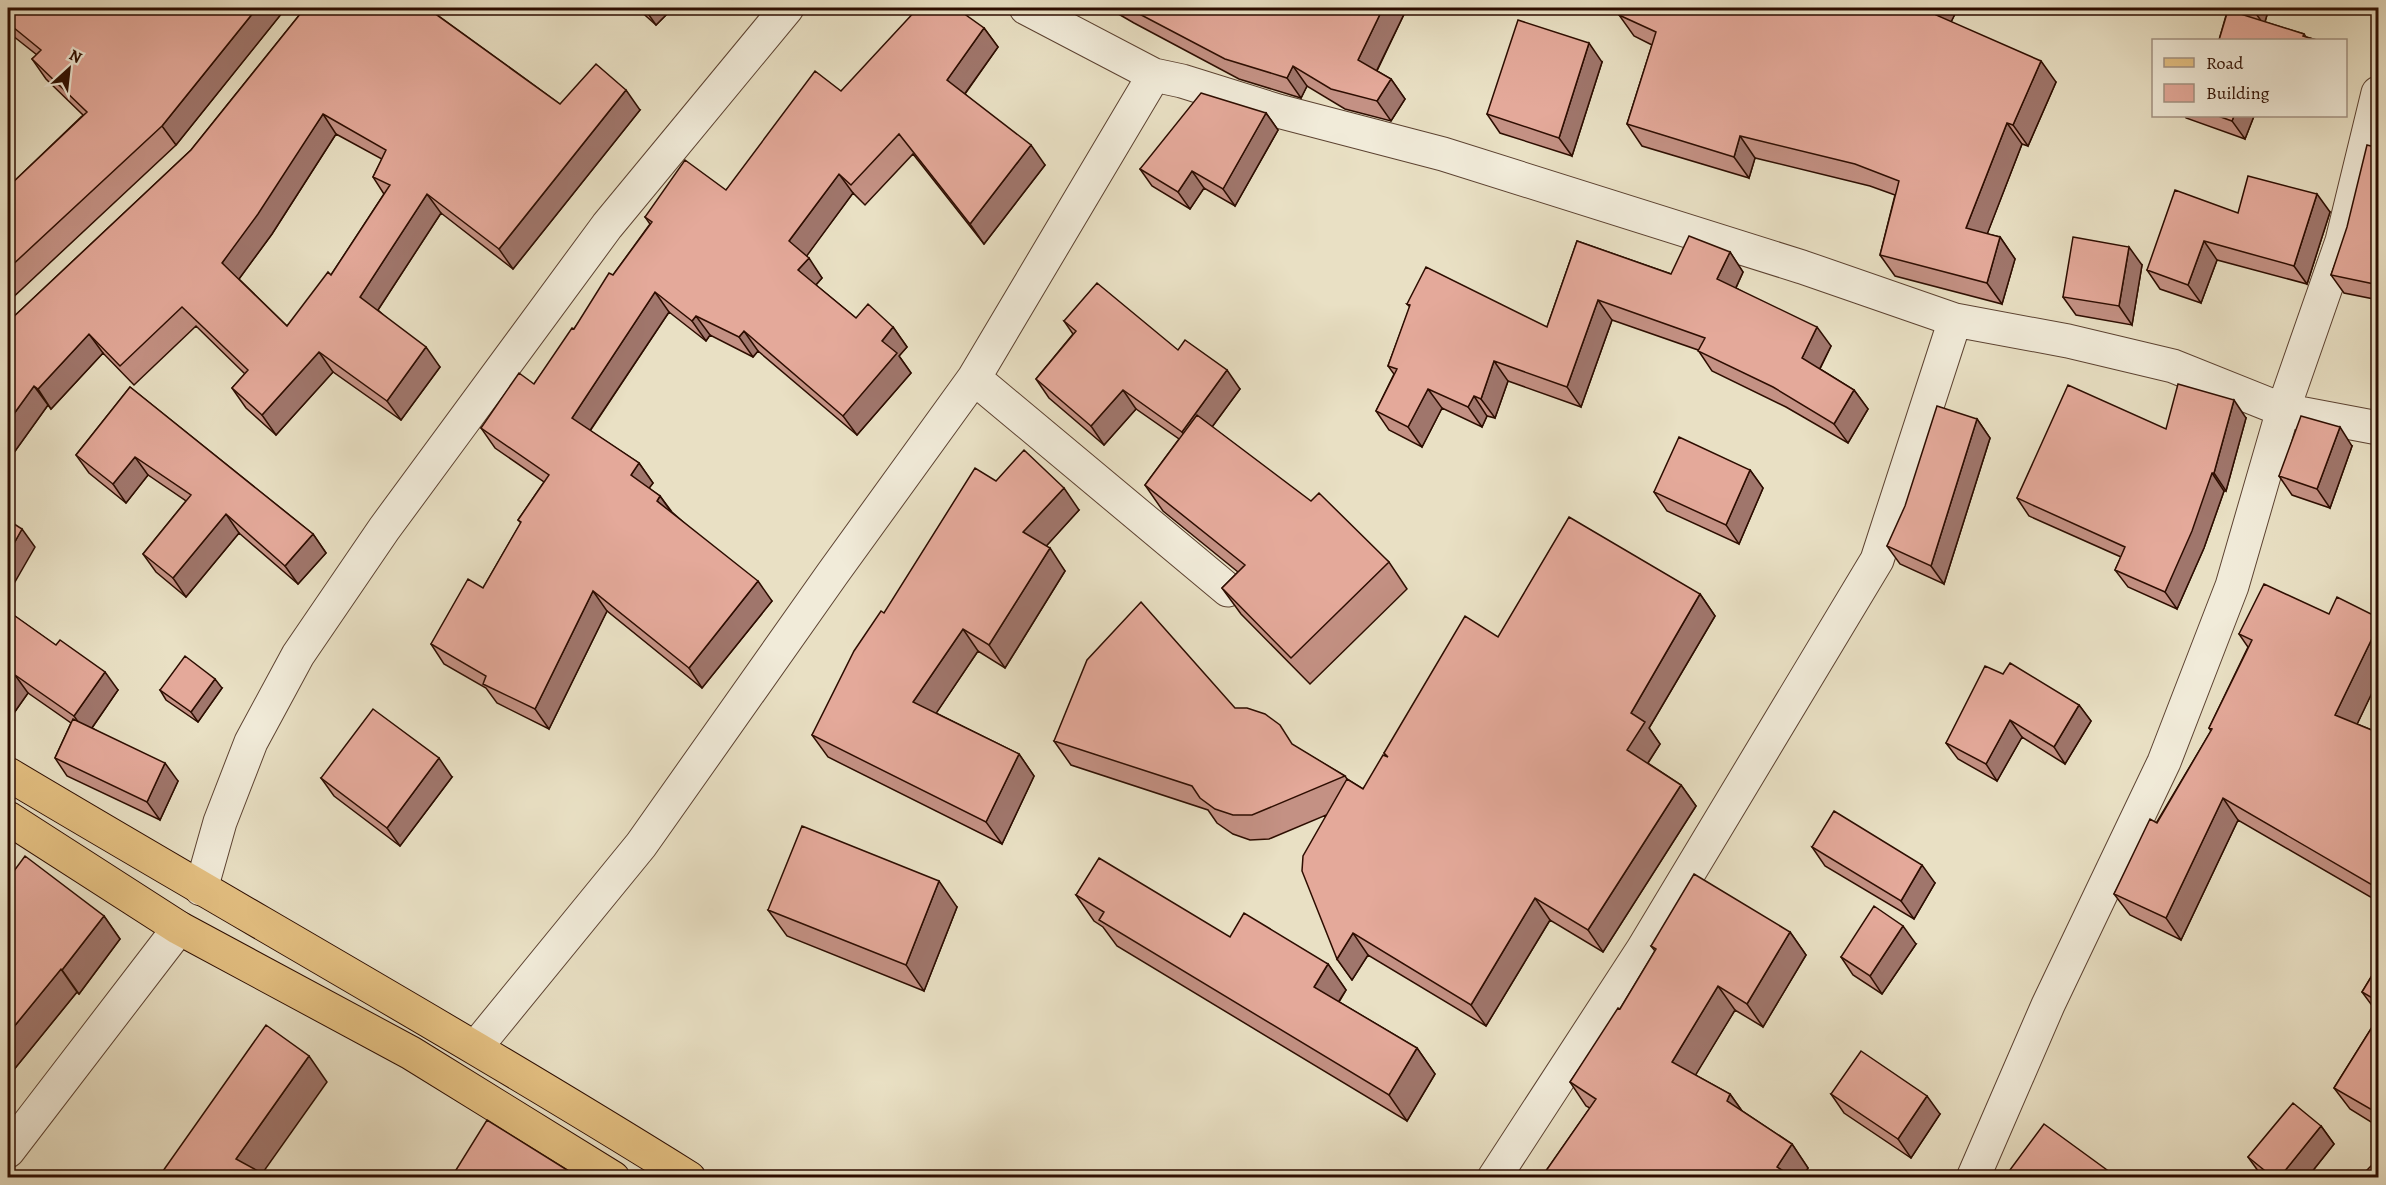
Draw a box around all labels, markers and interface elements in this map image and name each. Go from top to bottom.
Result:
north arrow [39,39,99,99]
legend [2152,39,2347,117]
text: N [65,44,86,69]
text: Road [2206,51,2244,75]
text: Building [2206,81,2270,105]

